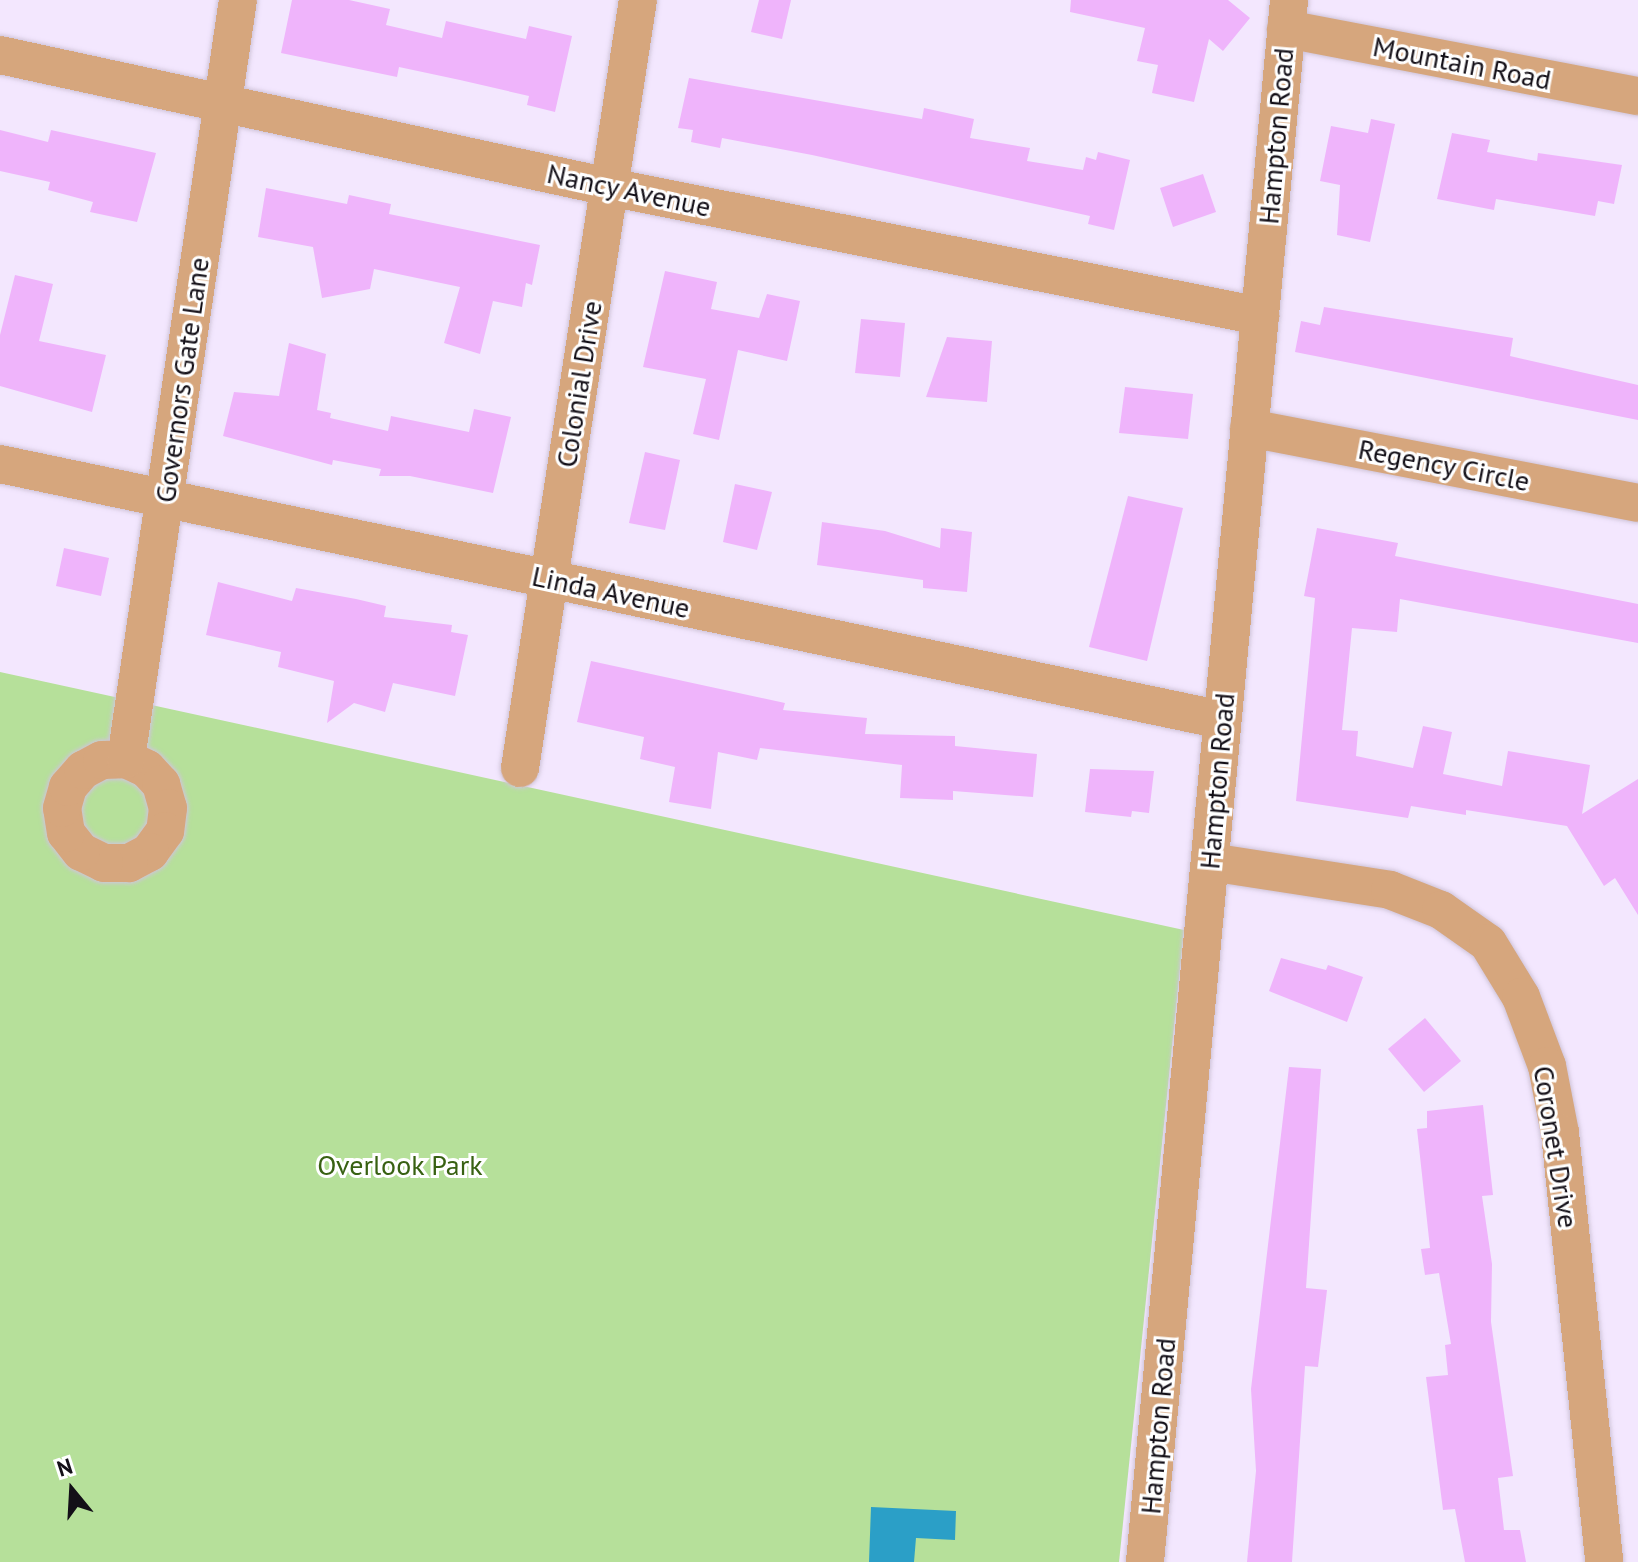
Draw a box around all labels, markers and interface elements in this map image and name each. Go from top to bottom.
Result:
street label: Mountain Road [1370,29,1554,97]
street label: Hampton Road [1252,46,1300,226]
street label: Nancy Avenue [543,156,715,224]
street label: Governors Gate Lane [148,255,216,505]
street label: Colonial Drive [549,298,609,470]
street label: Regency Circle [1355,432,1533,498]
street label: Linda Avenue [529,559,693,625]
street label: Hampton Road [1193,691,1241,871]
street label: Coronet Drive [1527,1063,1585,1231]
park label: Overlook Park [317,1148,483,1182]
street label: Hampton Road [1134,1336,1182,1516]
north arrow [32,1450,112,1530]
text: N [53,1452,76,1483]

